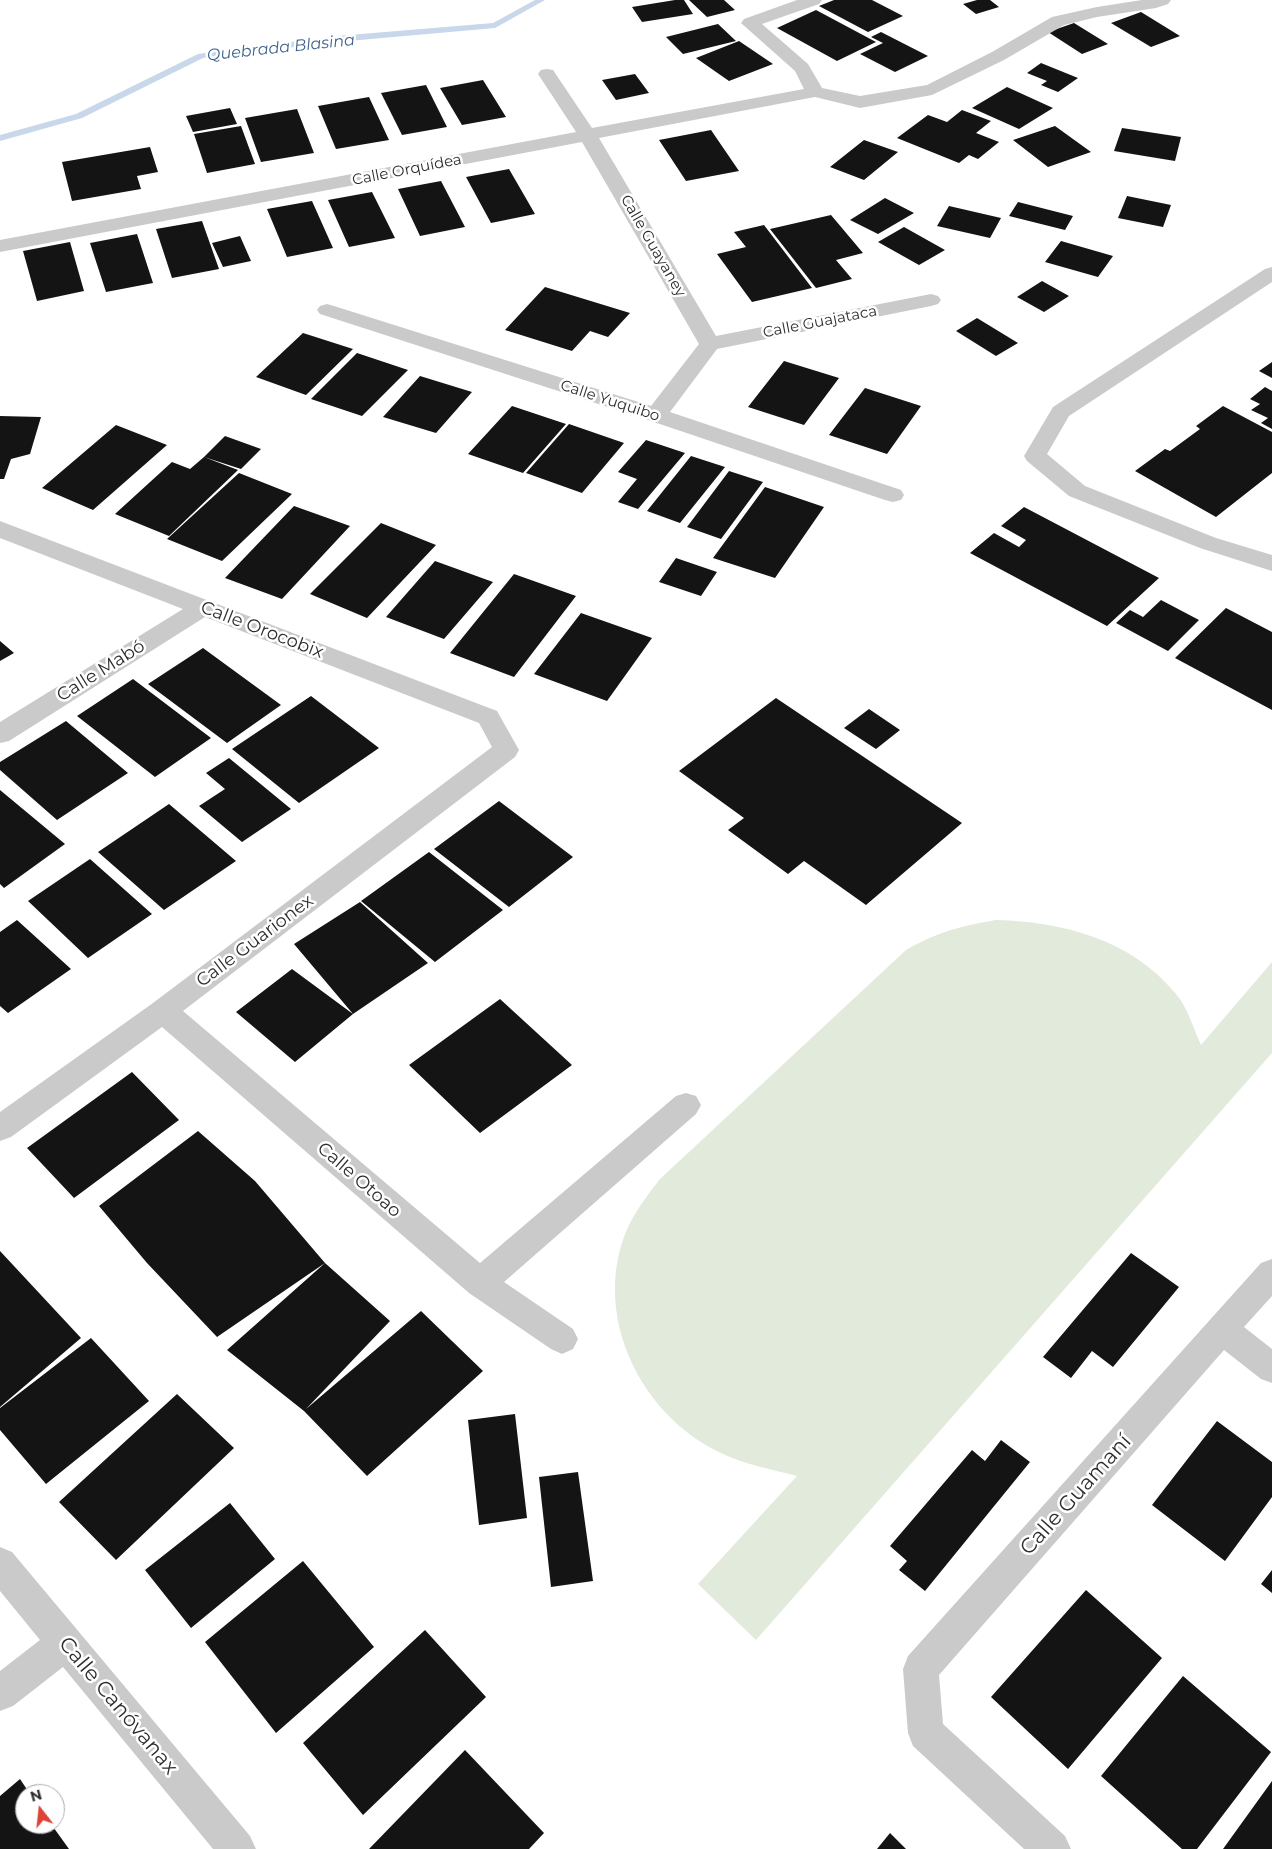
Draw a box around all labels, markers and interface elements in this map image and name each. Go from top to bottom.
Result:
water label: Quebrada Blasina [206,31,356,65]
street label: Calle Orquídea [351,151,463,189]
street label: Calle Guayaney [617,192,689,300]
street label: Calle Guajataca [761,302,879,342]
street label: Calle Yuquibo [558,376,662,426]
street label: Calle Orocobix [198,597,326,663]
street label: Calle Mabó [53,635,149,707]
street label: Calle Guarionex [192,890,318,992]
street label: Calle Otoao [313,1138,405,1222]
street label: Calle Guamaní [1015,1429,1137,1561]
street label: Calle Canóvanax [53,1632,183,1780]
north arrow [15,1784,65,1834]
text: N [28,1785,44,1806]

